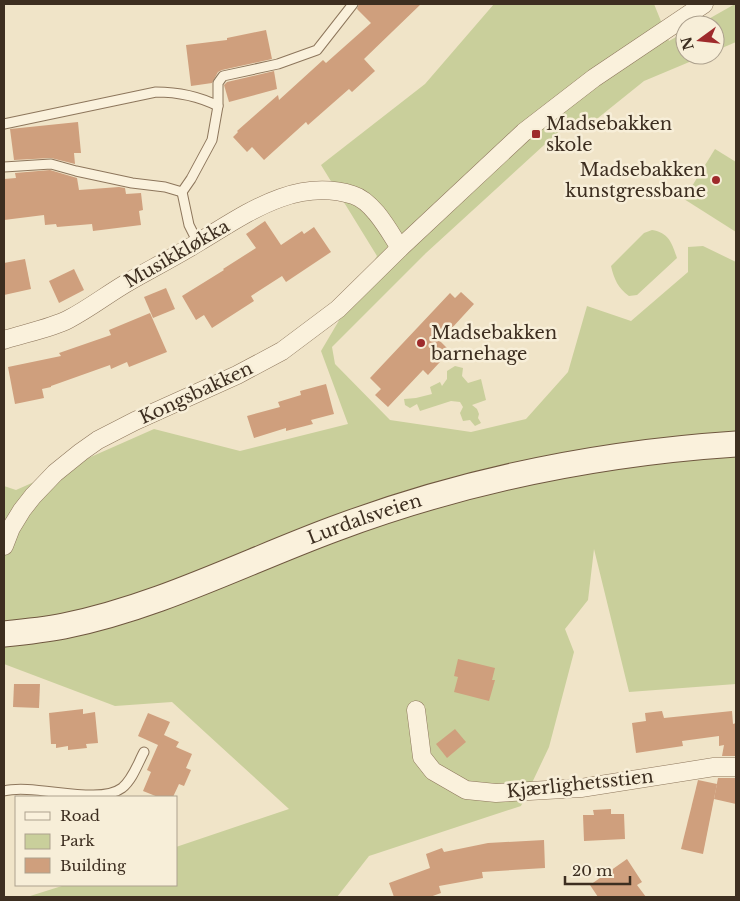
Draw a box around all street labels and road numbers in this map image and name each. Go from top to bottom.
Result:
street label: Musikkløkka [121,215,233,293]
street label: Kongsbakken [136,357,256,429]
street label: Lurdalsveien [304,489,424,549]
street label: Kjærlighetsstien [505,765,655,803]

